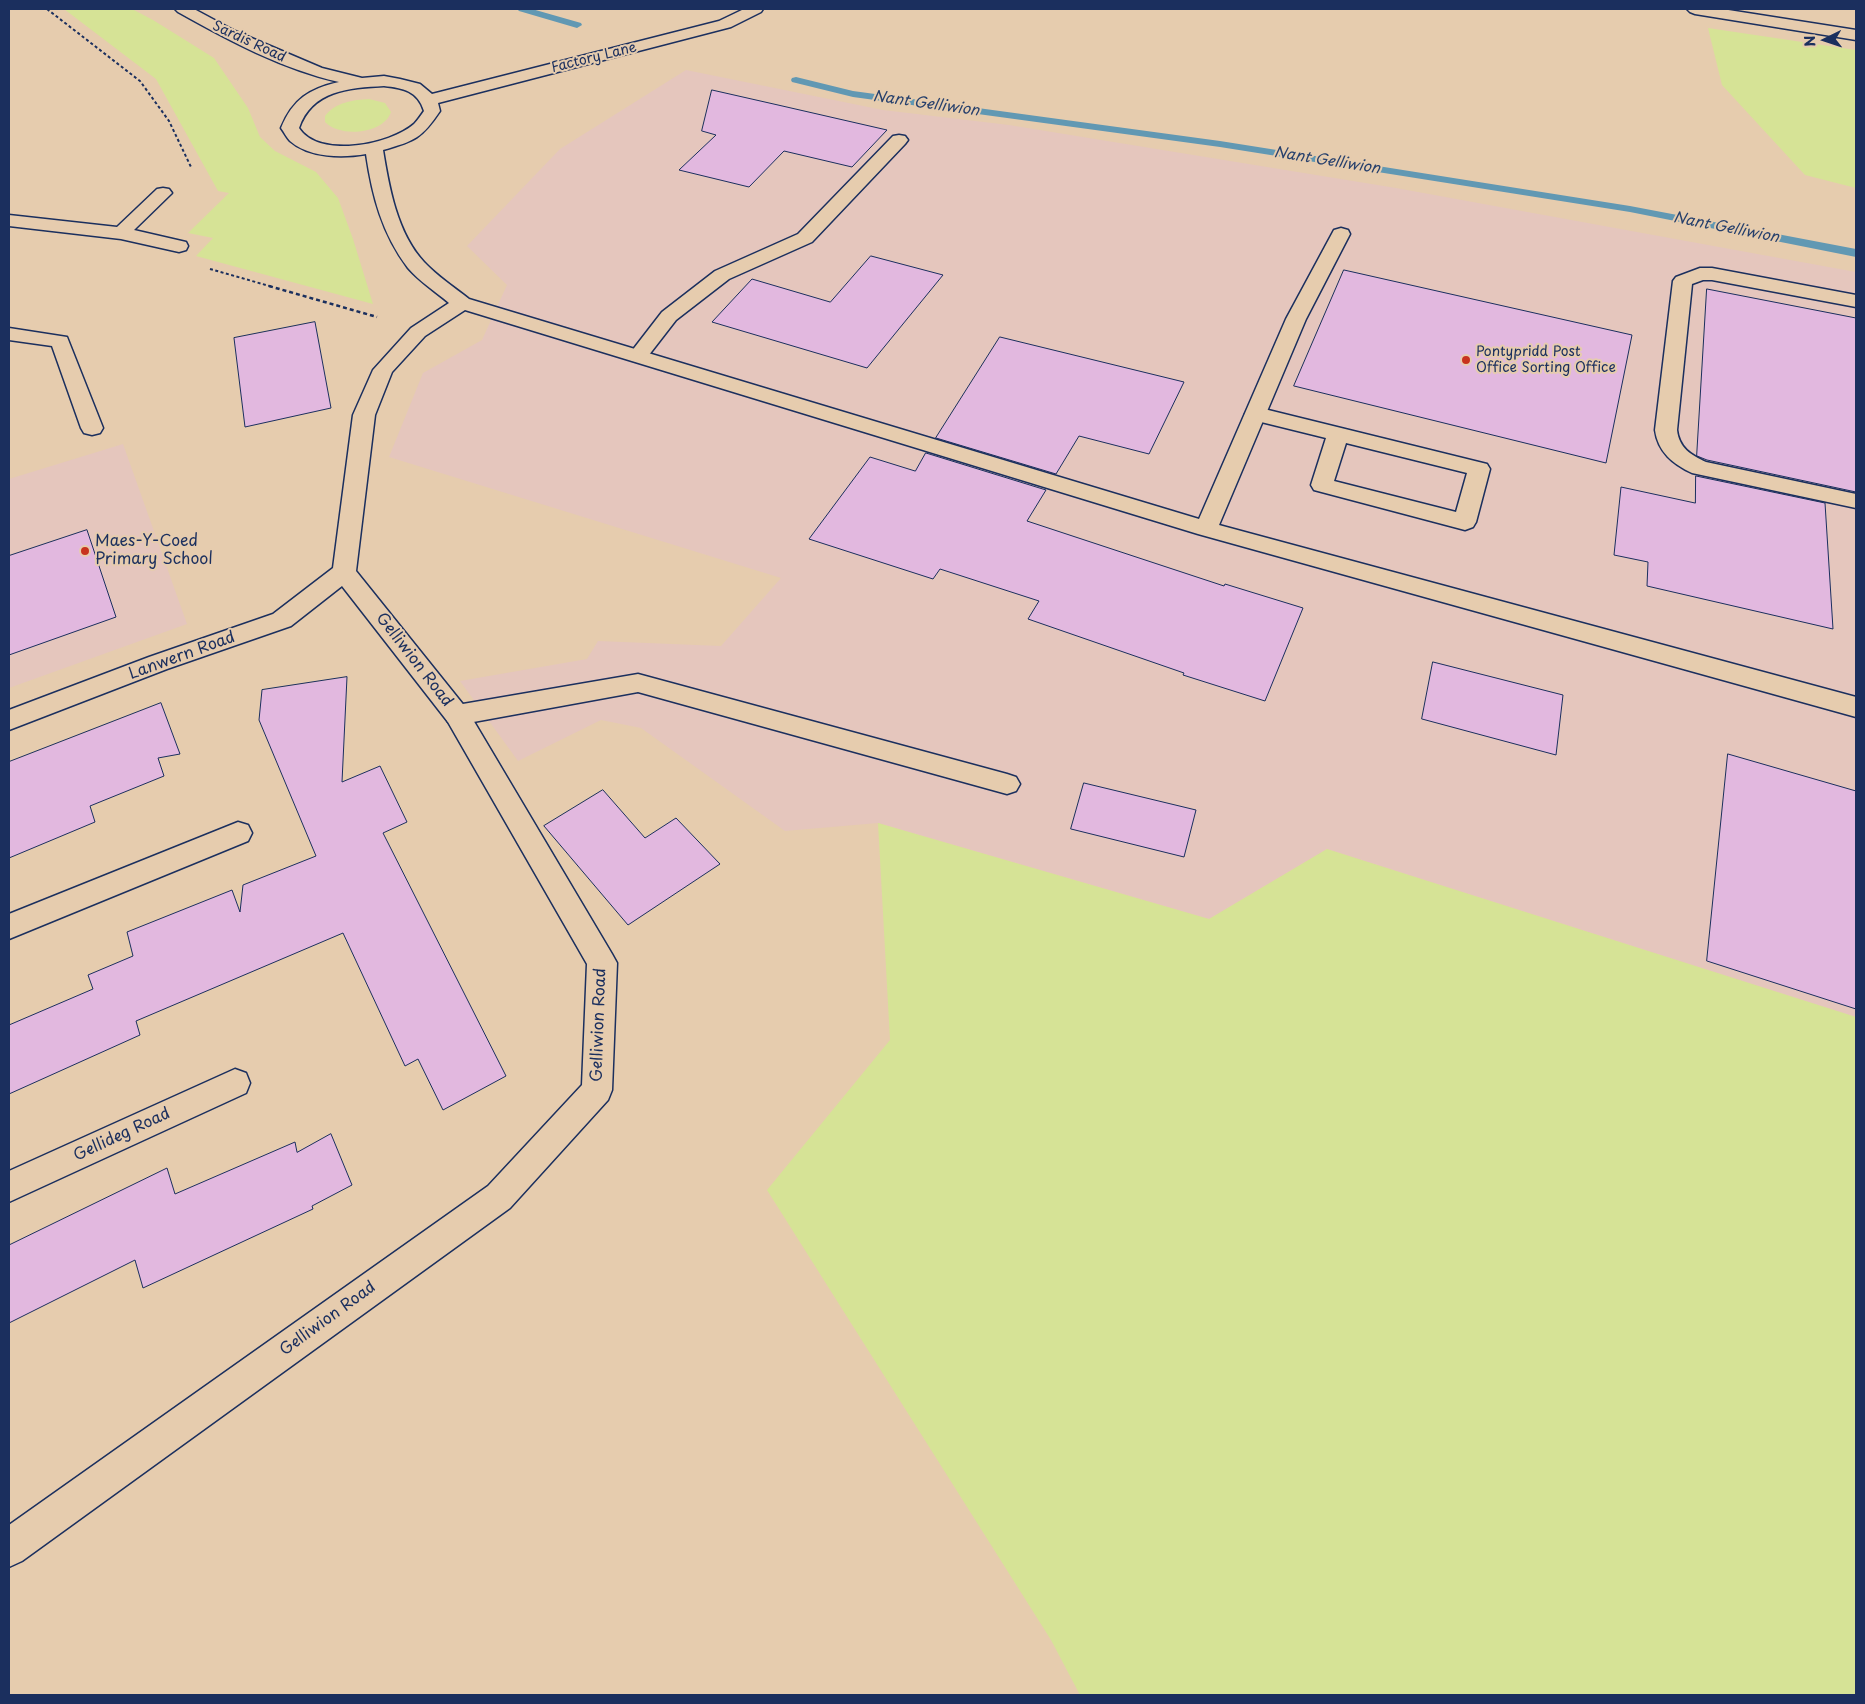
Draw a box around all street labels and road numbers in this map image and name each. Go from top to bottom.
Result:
street label: Sardis Road [210,18,288,66]
street label: Factory Lane [549,39,639,77]
street label: Gelliwion Road [371,609,457,711]
street label: Lanwern Road [126,628,238,684]
street label: Gelliwion Road [587,968,611,1082]
street label: Gellideg Road [71,1104,173,1166]
street label: Gelliwion Road [276,1278,380,1360]

